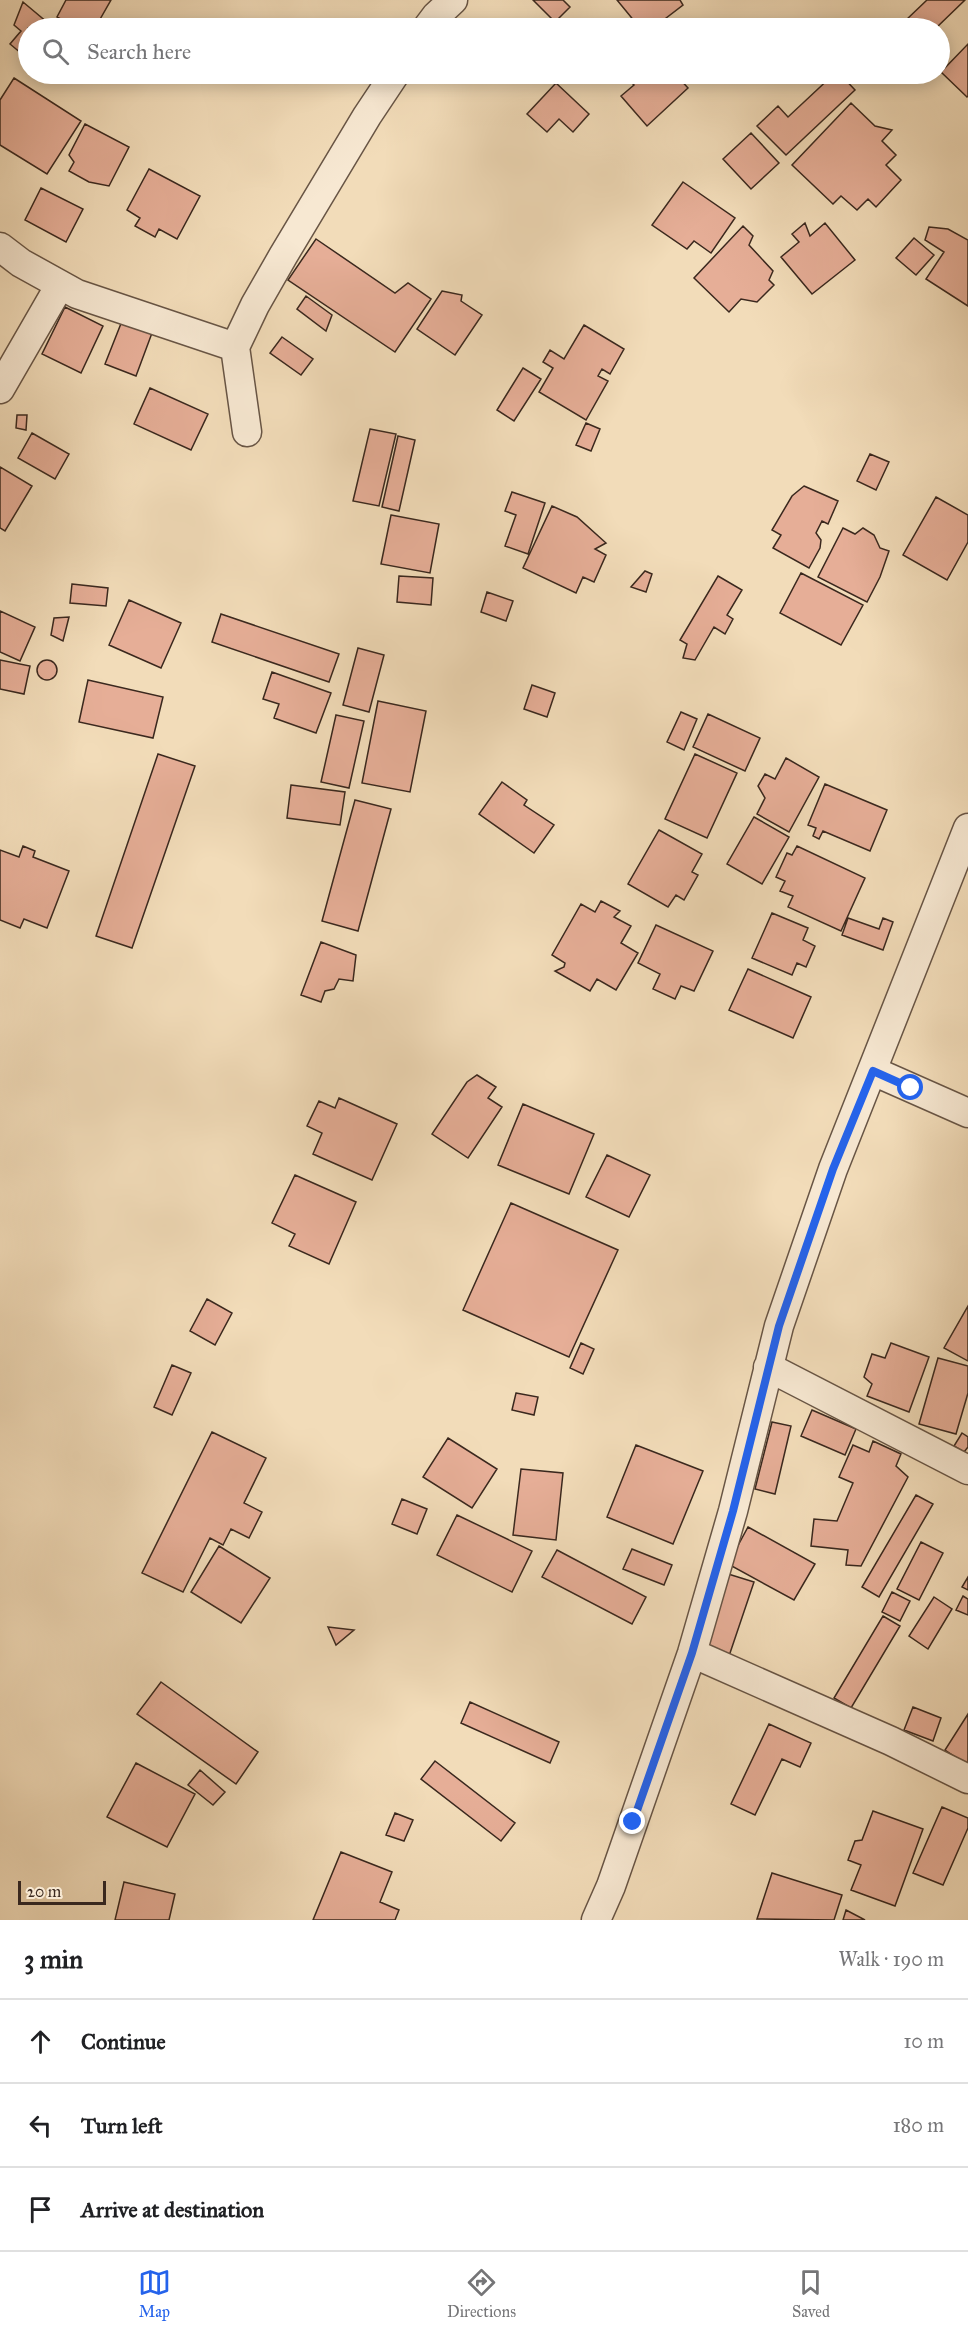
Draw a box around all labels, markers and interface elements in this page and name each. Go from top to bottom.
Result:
search box [18,18,950,84]
icon: search [39,35,72,68]
text: Search here [87,38,191,65]
route start [897,1074,923,1100]
route end [619,1808,645,1834]
scale bar [18,1878,106,1906]
text: 20 m [27,1882,61,1901]
text: 3 min [24,1943,83,1975]
text: Walk · 190 m [839,1947,944,1971]
icon: ahead [24,2025,57,2058]
text: Continue [81,2028,166,2055]
text: 10 m [903,2029,944,2053]
icon: left [24,2109,57,2142]
text: Turn left [81,2112,163,2139]
text: 180 m [893,2113,944,2137]
icon: arrive [24,2193,57,2226]
text: Arrive at destination [81,2196,264,2223]
tab: Map [138,2266,171,2321]
tab: Directions [447,2266,516,2321]
tab: Saved [792,2266,830,2321]

